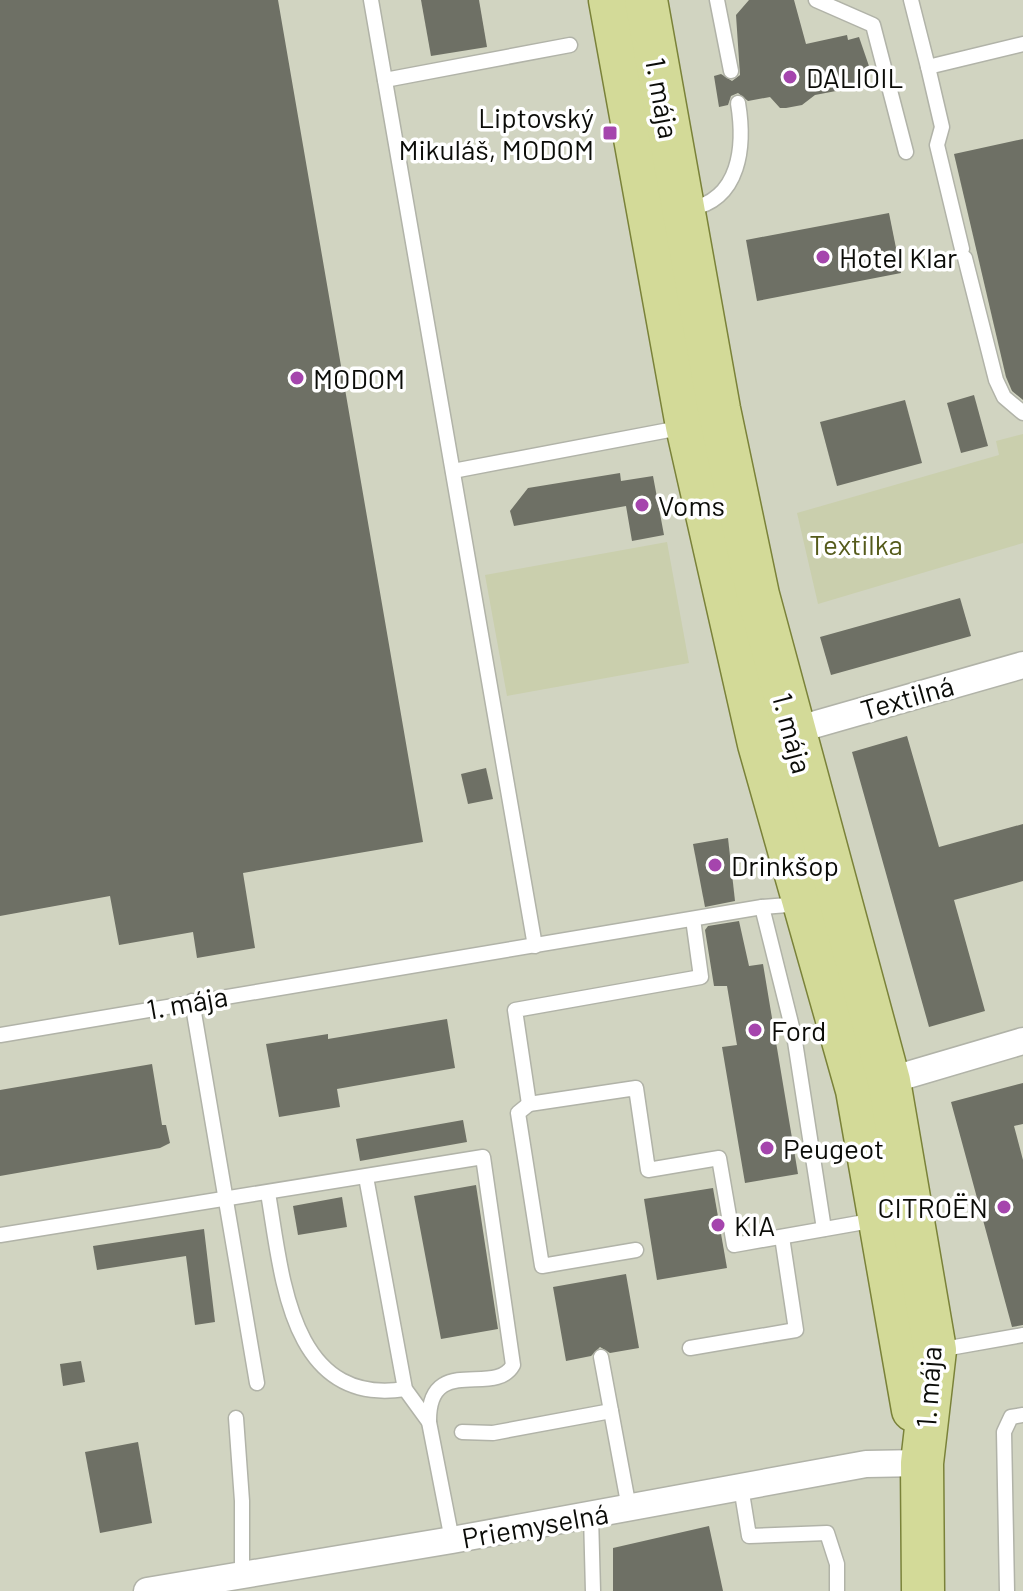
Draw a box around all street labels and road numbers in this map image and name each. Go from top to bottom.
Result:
street label: 1. mája [639,55,687,141]
street label: Textilná [857,668,957,726]
street label: 1. mája [766,689,820,777]
street label: 1. mája [144,978,230,1026]
street label: 1. mája [908,1345,948,1429]
street label: Priemyselná [459,1495,611,1555]

